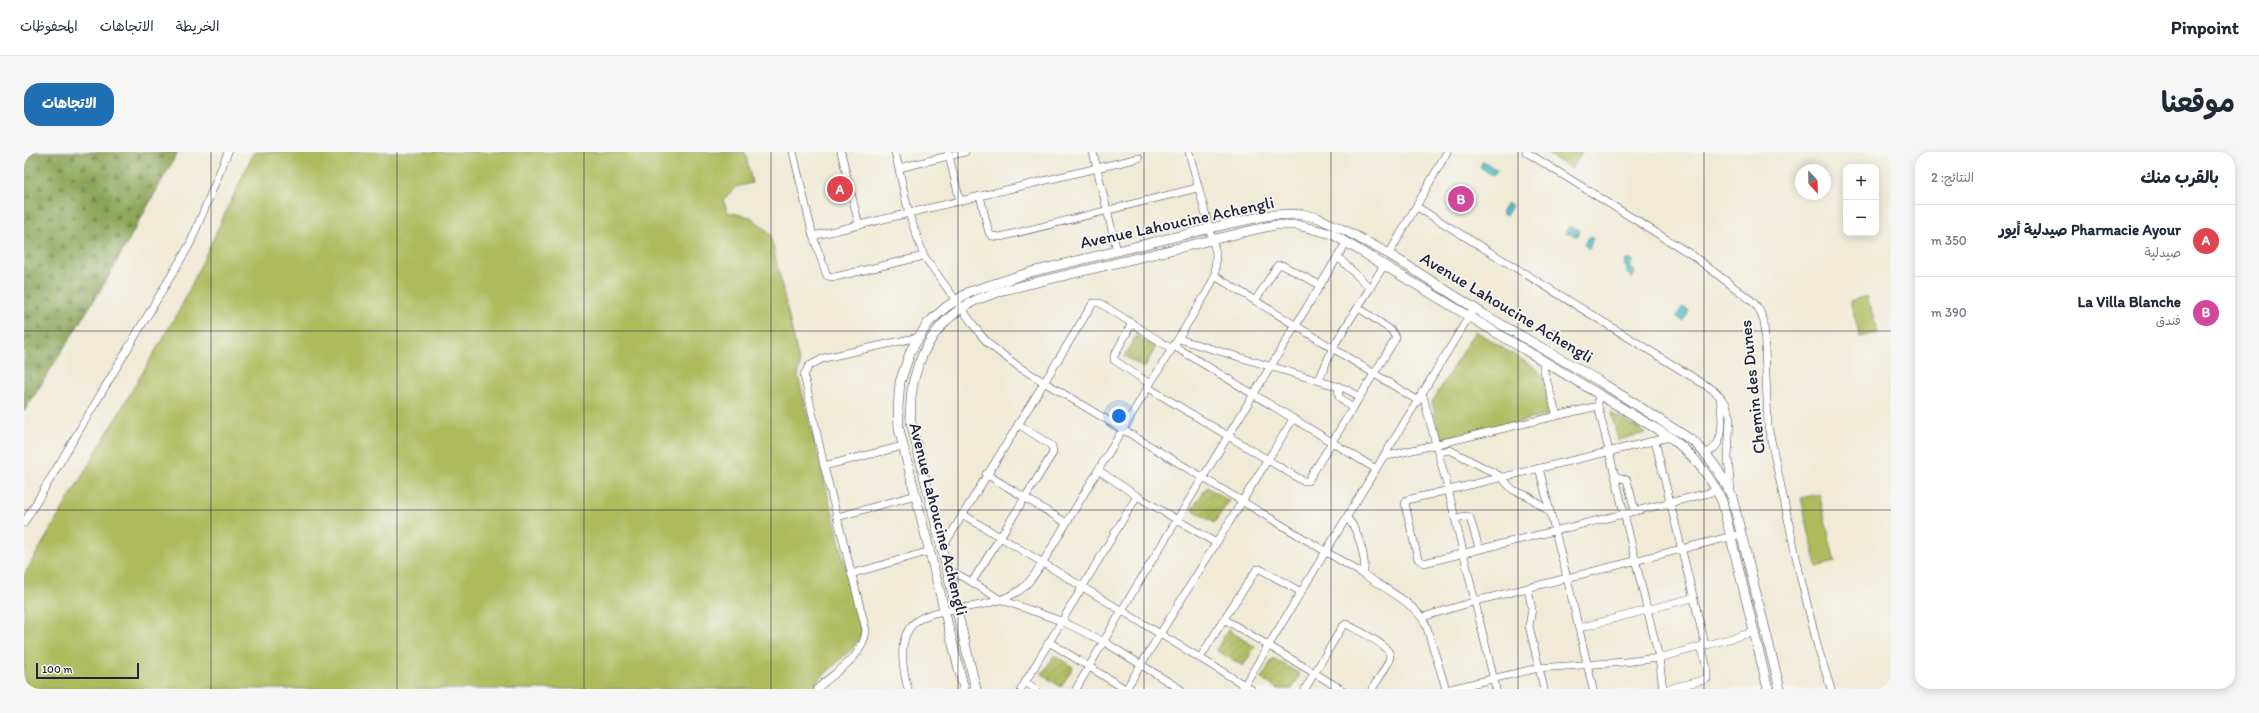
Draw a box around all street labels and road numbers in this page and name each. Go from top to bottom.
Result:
street label: Avenue Lahoucine Achengli [1078,192,1276,252]
street label: Avenue Lahoucine Achengli [1417,247,1597,367]
street label: Chemin des Dunes [1735,319,1769,455]
street label: Avenue Lahoucine Achengli [905,421,973,617]

